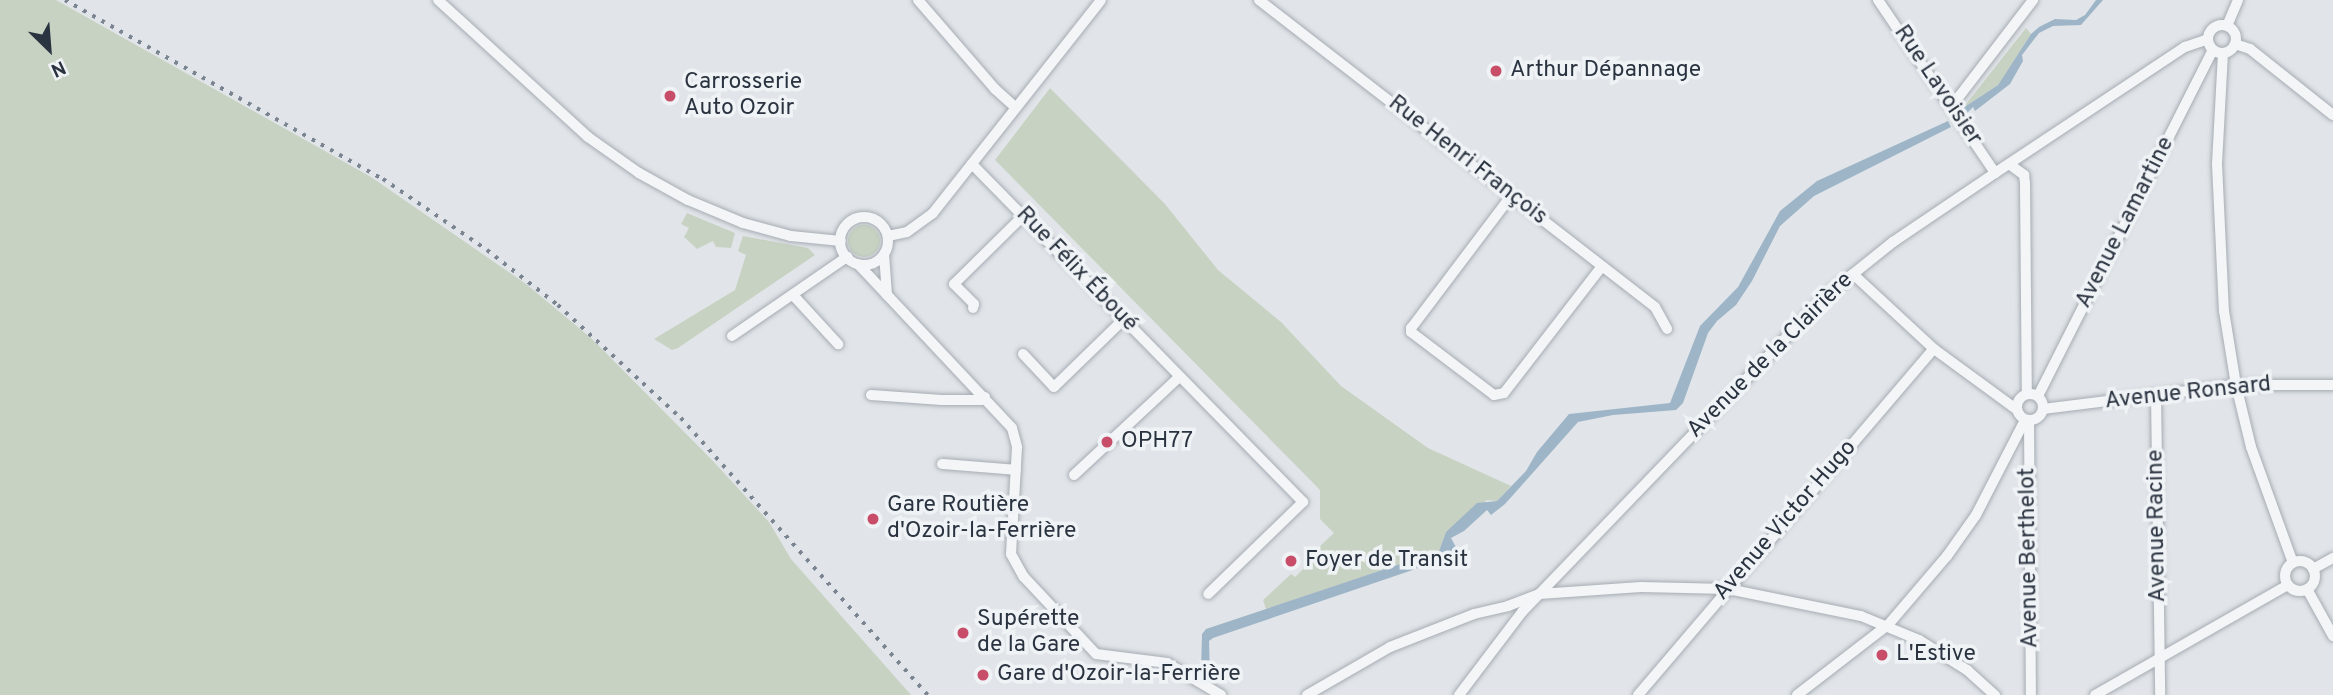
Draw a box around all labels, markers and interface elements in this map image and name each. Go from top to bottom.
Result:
north arrow [14,14,84,84]
street label: Rue Lavoisier [1887,21,1987,151]
text: N [47,54,69,82]
place label: Arthur Dépannage [1510,57,1701,85]
marker: Arthur Dépannage [1488,63,1504,79]
place label: Carrosserie Auto Ozoir [684,69,802,123]
marker: Carrosserie Auto Ozoir [662,88,678,104]
street label: Rue Henri François [1382,90,1552,232]
street label: Avenue Lamartine [2071,133,2181,313]
street label: Rue Félix Éboué [1009,202,1143,338]
street label: Avenue de la Clairière [1682,267,1860,445]
street label: Avenue Ronsard [2104,372,2272,416]
place label: OPH77 [1121,428,1193,456]
marker: OPH77 [1099,434,1115,450]
street label: Avenue Victor Hugo [1708,435,1864,607]
street label: Avenue Racine [2143,449,2173,603]
street label: Avenue Berthelot [2015,467,2045,649]
place label: Gare Routière d'Ozoir-la-Ferrière [887,492,1076,546]
marker: Gare Routière d'Ozoir-la-Ferrière [865,511,881,527]
place label: Foyer de Transit [1305,547,1469,575]
marker: Foyer de Transit [1283,553,1299,569]
place label: Supérette de la Gare [977,606,1080,660]
marker: Supérette de la Gare [955,625,971,641]
place label: L'Estive [1896,641,1976,669]
marker: L'Estive [1874,647,1890,663]
place label: Gare d'Ozoir-la-Ferrière [997,661,1241,689]
marker: Gare d'Ozoir-la-Ferrière [975,667,991,683]

